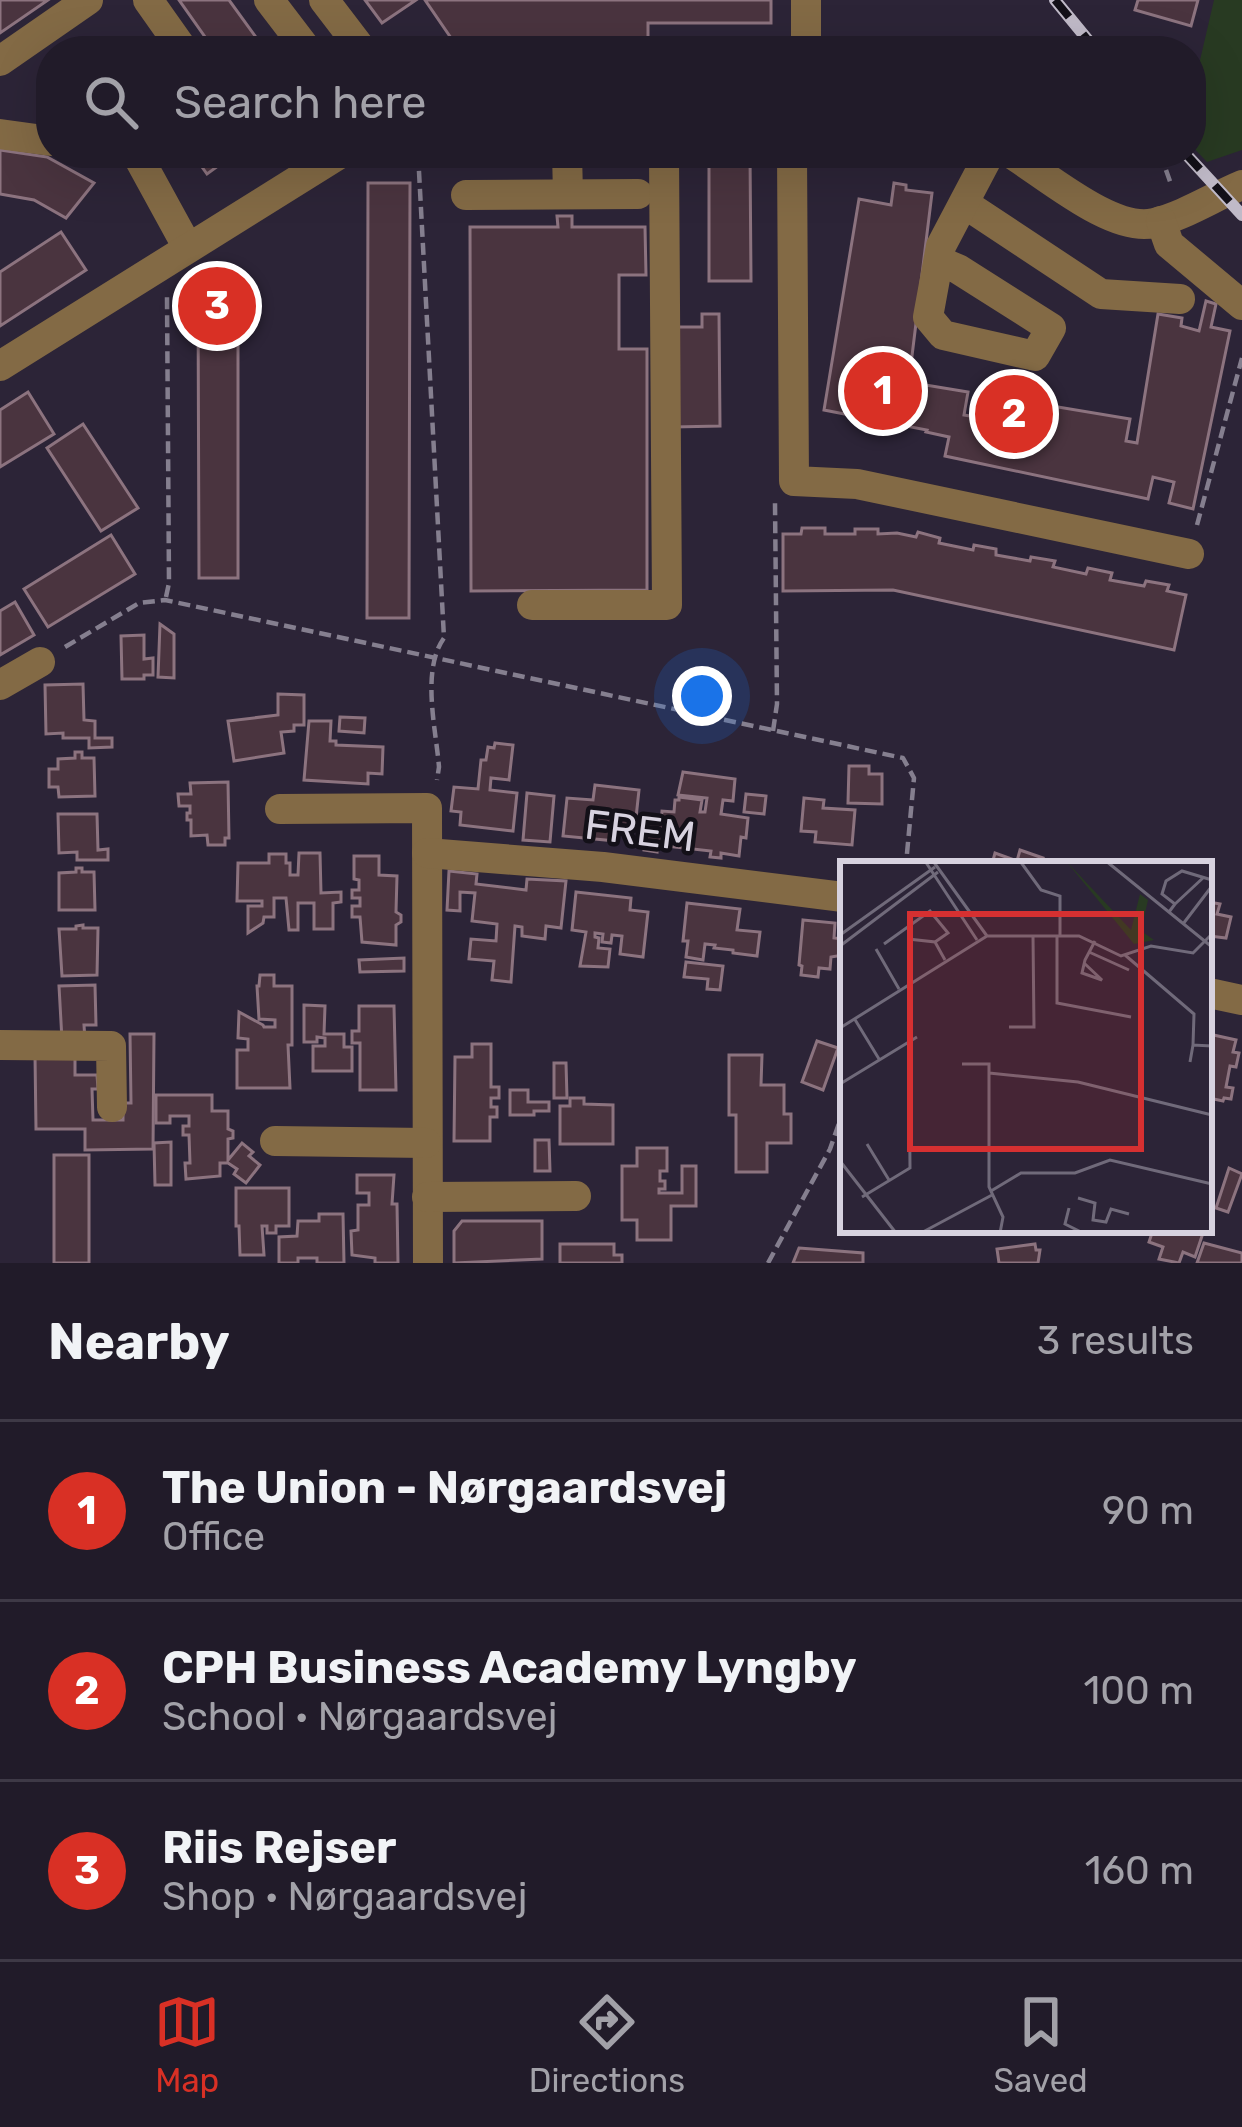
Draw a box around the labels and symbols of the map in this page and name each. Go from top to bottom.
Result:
pin: 3 [178,261,256,351]
pin: 1 [844,346,922,436]
pin: 2 [975,369,1053,459]
your location [672,666,732,726]
street label: FREM [582,799,698,863]
inset map [840,861,1212,1233]

